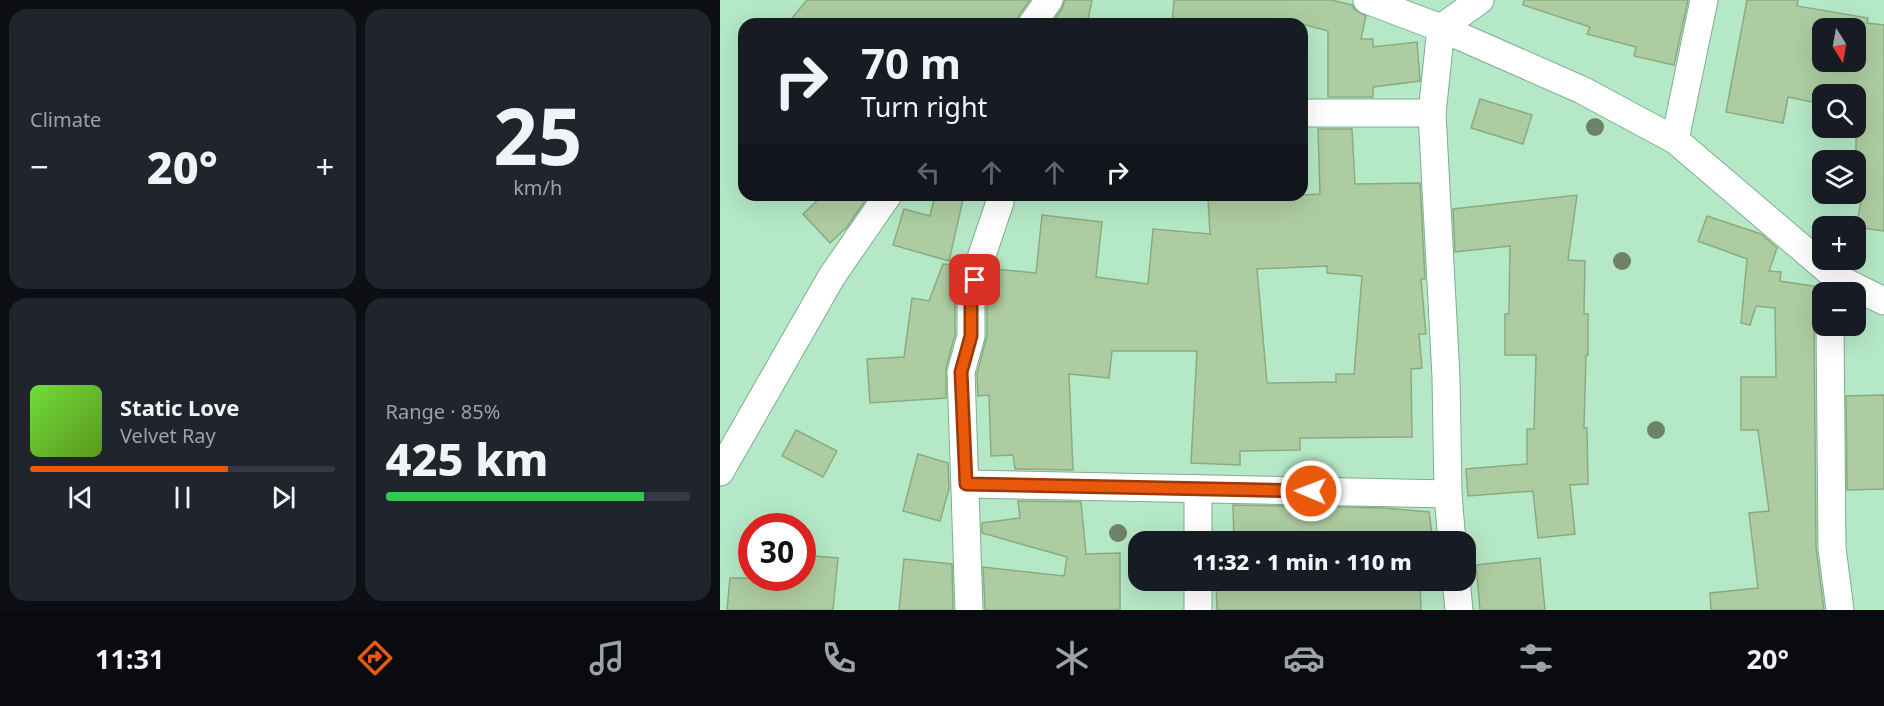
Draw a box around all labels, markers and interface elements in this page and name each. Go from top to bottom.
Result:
north arrow [1812,18,1866,72]
map controls [1812,18,1866,336]
text: 70 m [861,34,961,91]
icon: right [762,42,840,120]
text: 25 [493,82,582,188]
button: search [1812,84,1866,138]
text: Turn right [861,88,987,125]
text: Climate [30,106,101,133]
text: 20° [147,136,218,197]
text: − [30,144,49,189]
text: + [316,144,335,189]
button: layers [1812,150,1866,204]
icon: left [912,156,945,189]
icon: ahead [975,156,1008,189]
icon: ahead [1038,156,1071,189]
icon: right [1101,156,1134,189]
text: km/h [513,174,562,201]
button: + [1812,216,1866,270]
pin [949,254,1000,305]
icon: arrive [958,263,991,296]
button: − [1812,282,1866,336]
text: Static Love [120,392,239,422]
text: Range · 85% [386,398,500,425]
text: Velvet Ray [120,422,216,449]
text: 425 km [386,428,548,489]
position arrow [1279,459,1343,523]
icon: previous [64,481,97,514]
icon: pause [166,481,199,514]
icon: next [267,481,300,514]
speed limit sign: 30 [738,513,816,591]
text: 11:32 · 1 min · 110 m [1192,546,1412,576]
icon: directions [354,637,396,679]
icon: music [586,637,628,679]
icon: phone [818,637,860,679]
icon: climate [1051,637,1093,679]
icon: car [1283,637,1325,679]
icon: filters [1515,637,1557,679]
text: 11:31 [95,640,164,677]
text: 20° [1747,640,1789,677]

